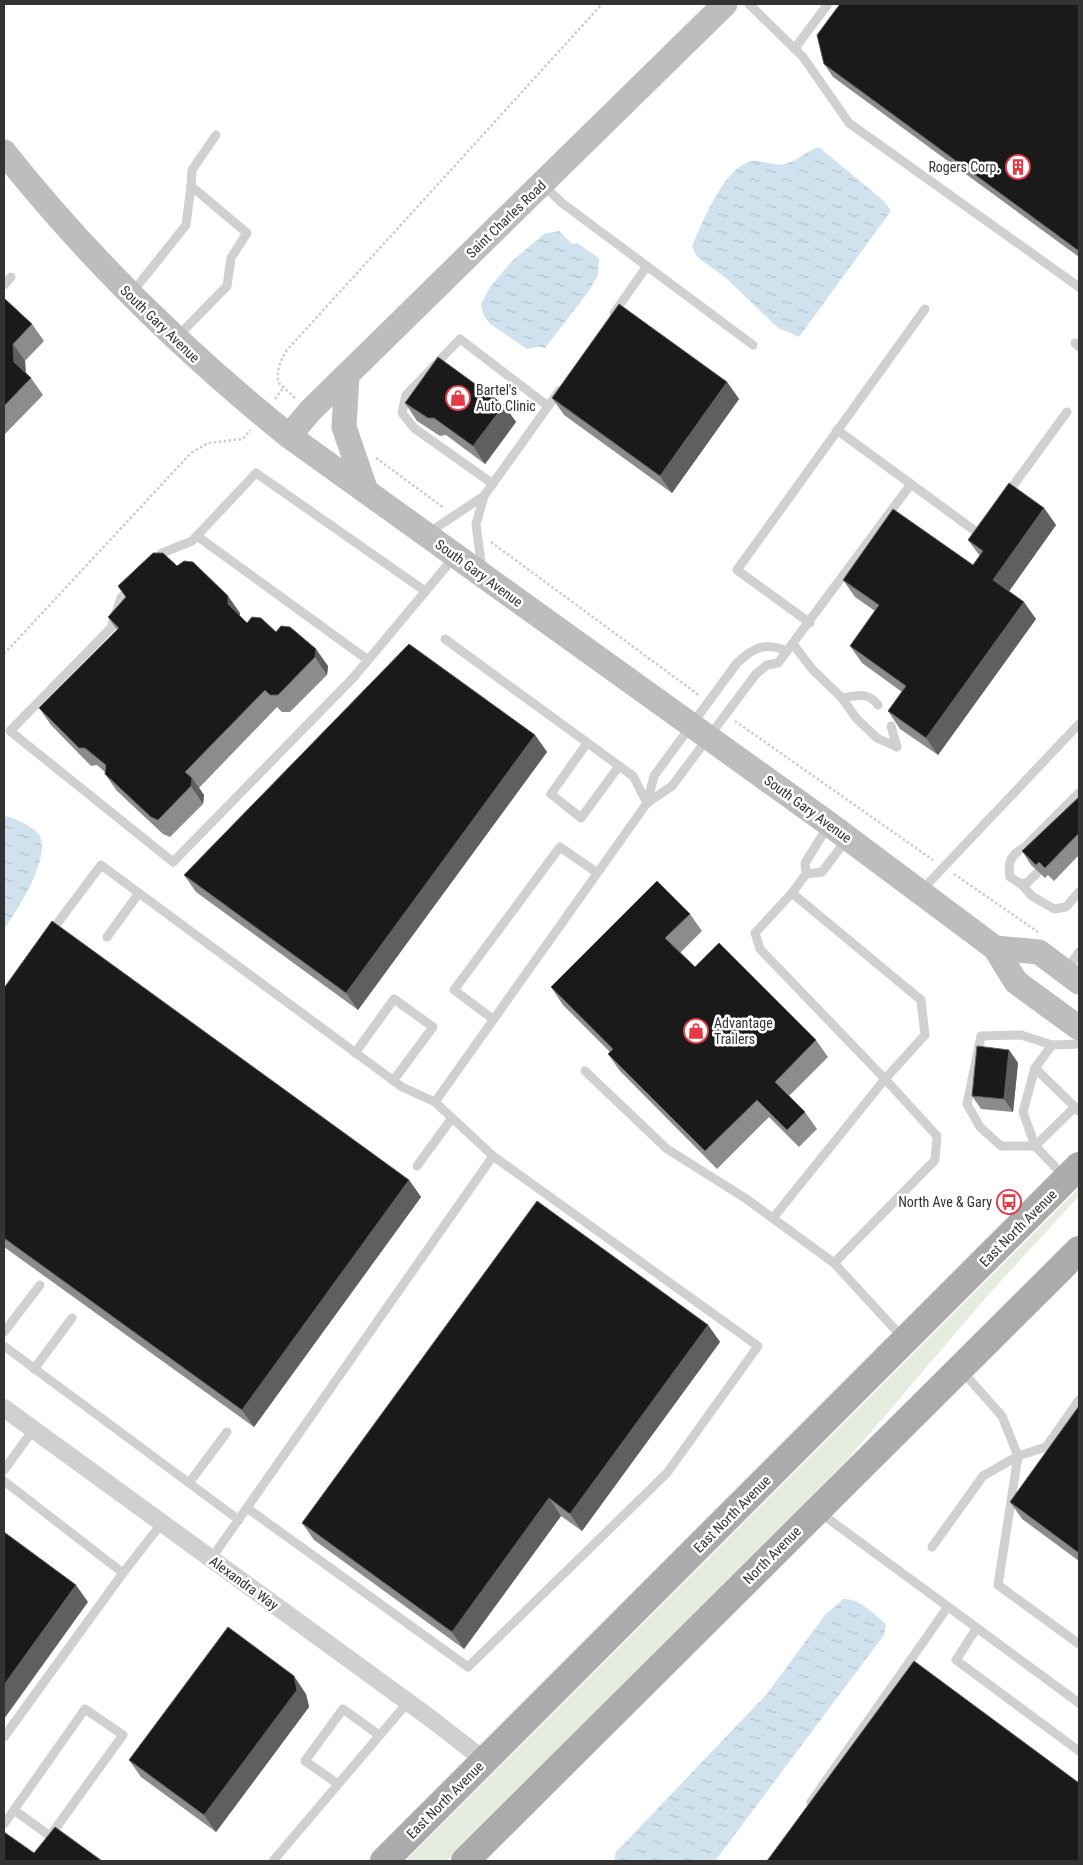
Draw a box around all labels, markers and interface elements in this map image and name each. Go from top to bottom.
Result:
building icon: Rogers Corp. [1005,154,1031,180]
place label: Rogers Corp. [928,159,1000,175]
street label: Saint Charles Road [463,177,549,261]
street label: South Gary Avenue [117,282,203,366]
place label: Bartel's Auto Clinic [476,382,536,414]
shop icon: Bartel's Auto Clinic [445,385,471,411]
street label: South Gary Avenue [432,536,526,610]
street label: South Gary Avenue [761,772,855,846]
place label: Advantage Trailers [714,1015,773,1047]
shop icon: Advantage Trailers [683,1018,709,1044]
street label: East North Avenue [976,1186,1060,1270]
bus stop icon: North Ave & Gary [996,1189,1022,1215]
place label: North Ave & Gary [898,1194,992,1210]
street label: East North Avenue [690,1472,774,1556]
street label: North Avenue [740,1523,804,1587]
street label: Alexandra Way [206,1553,282,1613]
street label: East North Avenue [403,1758,487,1842]

